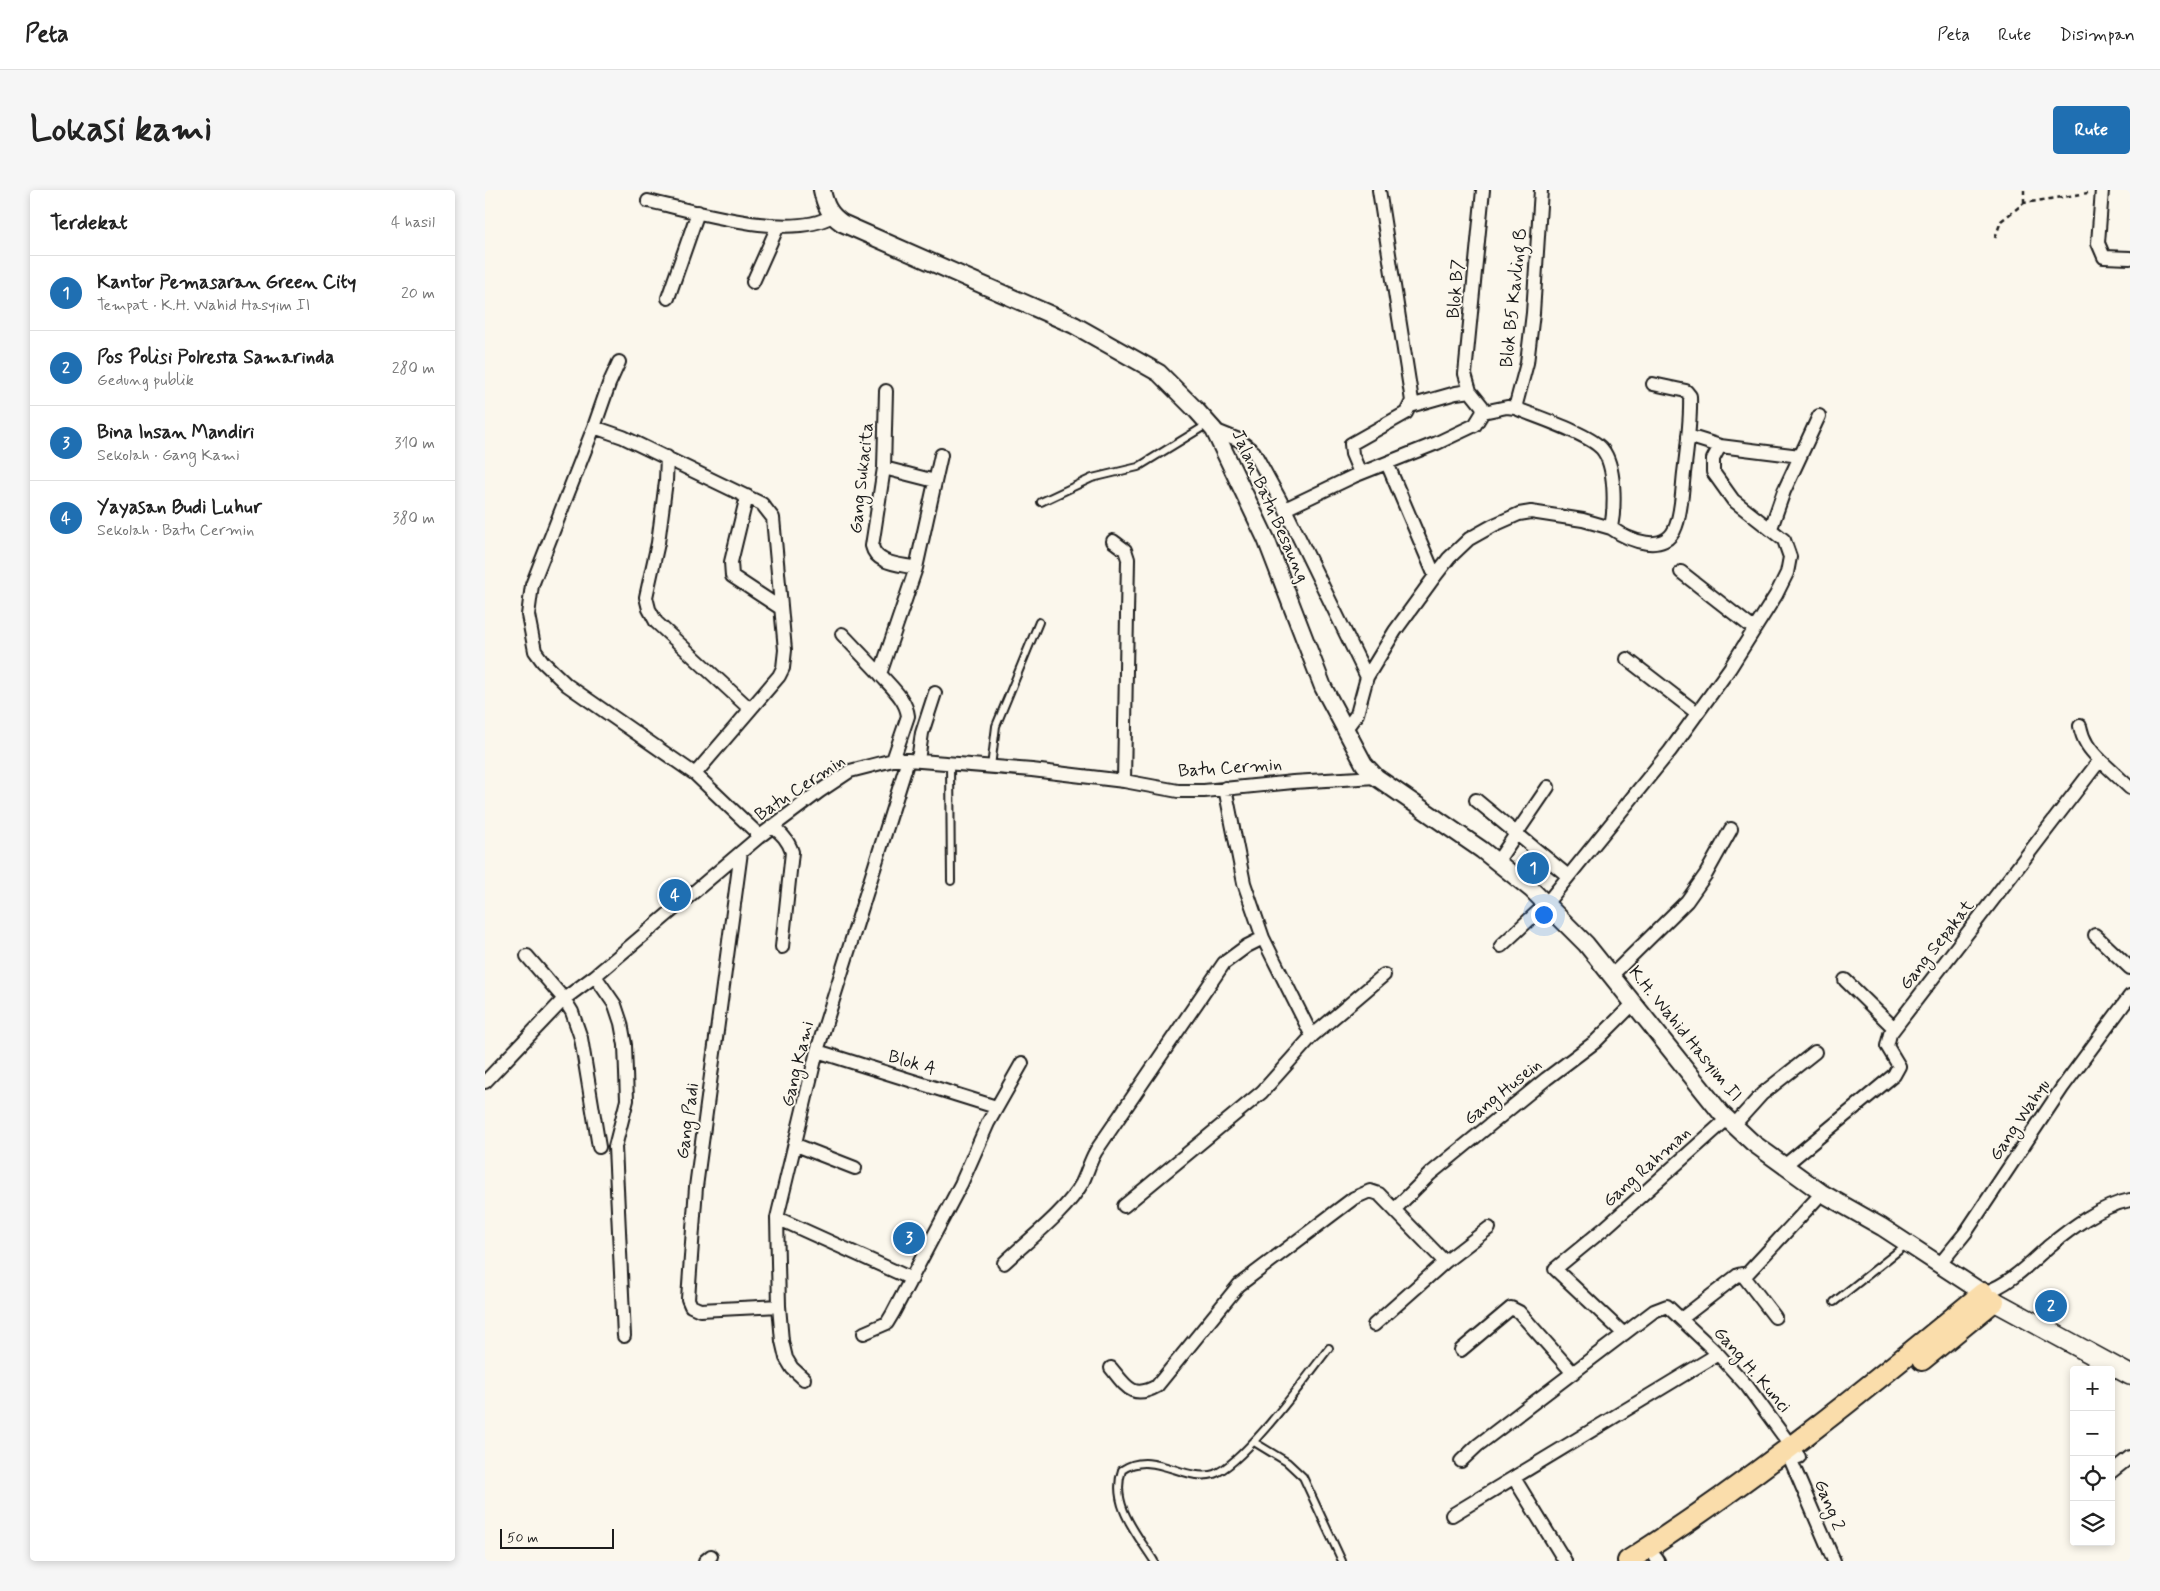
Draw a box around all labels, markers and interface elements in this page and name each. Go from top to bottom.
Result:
text: Peta [25,19,69,50]
text: Peta [1937,23,1970,47]
text: Rute [1998,23,2031,47]
text: Disimpan [2059,23,2135,47]
button: Rute [2053,106,2130,154]
text: Lokasi kami [30,107,212,153]
text: Terdekat [50,209,128,237]
text: 4 hasil [391,212,435,233]
street label: Blok B5 Kavling B [1495,227,1535,369]
street label: Blok B7 [1441,258,1471,320]
text: Kantor Pemasaran Green City [97,270,356,295]
text: 1 [62,283,70,304]
text: 20 m [401,283,435,304]
text: Tempat · K.H. Wahid Hasyim II [97,295,310,316]
text: Pos Polisi Polresta Samarinda [97,345,334,370]
text: 2 [62,358,70,379]
text: 280 m [392,358,435,379]
text: Gedung publik [97,370,194,391]
text: Bina Insan Mandiri [97,420,254,445]
street label: Gang Sukacita [844,421,881,535]
street label: Jalan Batu Besaung [1226,426,1314,586]
text: 3 [62,433,70,454]
text: 310 m [394,433,435,454]
text: Sekolah · Gang Kami [97,445,240,466]
text: Yayasan Budi Luhur [97,495,262,520]
text: 4 [61,508,71,529]
text: 380 m [392,508,435,529]
text: Sekolah · Batu Cermin [97,520,254,541]
street label: Batu Cermin [750,749,850,827]
street label: Batu Cermin [1177,752,1283,784]
pin: 1 [1517,849,1549,887]
pin: 4 [659,876,691,914]
street label: Gang Sepakat [1894,895,1981,996]
your location [1531,902,1557,928]
street label: K.H. Wahid Hasyim II [1623,961,1747,1107]
street label: Gang Kami [776,1019,821,1110]
street label: Blok A [885,1045,939,1081]
street label: Gang Husein [1459,1053,1548,1132]
street label: Gang Wahyu [1984,1074,2057,1166]
street label: Gang Padi [671,1081,706,1161]
street label: Gang Rahman [1598,1121,1697,1214]
pin: 3 [893,1219,925,1257]
pin: 2 [2035,1287,2067,1325]
street label: Gang H. Kunci [1707,1322,1796,1419]
map controls [2070,1366,2115,1546]
button: + [2070,1366,2115,1411]
button: − [2070,1411,2115,1456]
button: locate [2070,1456,2115,1501]
street label: Gang 2 [1807,1476,1850,1535]
button: layers [2070,1501,2115,1546]
scale bar [500,1526,614,1549]
text: 50 m [507,1529,538,1547]

